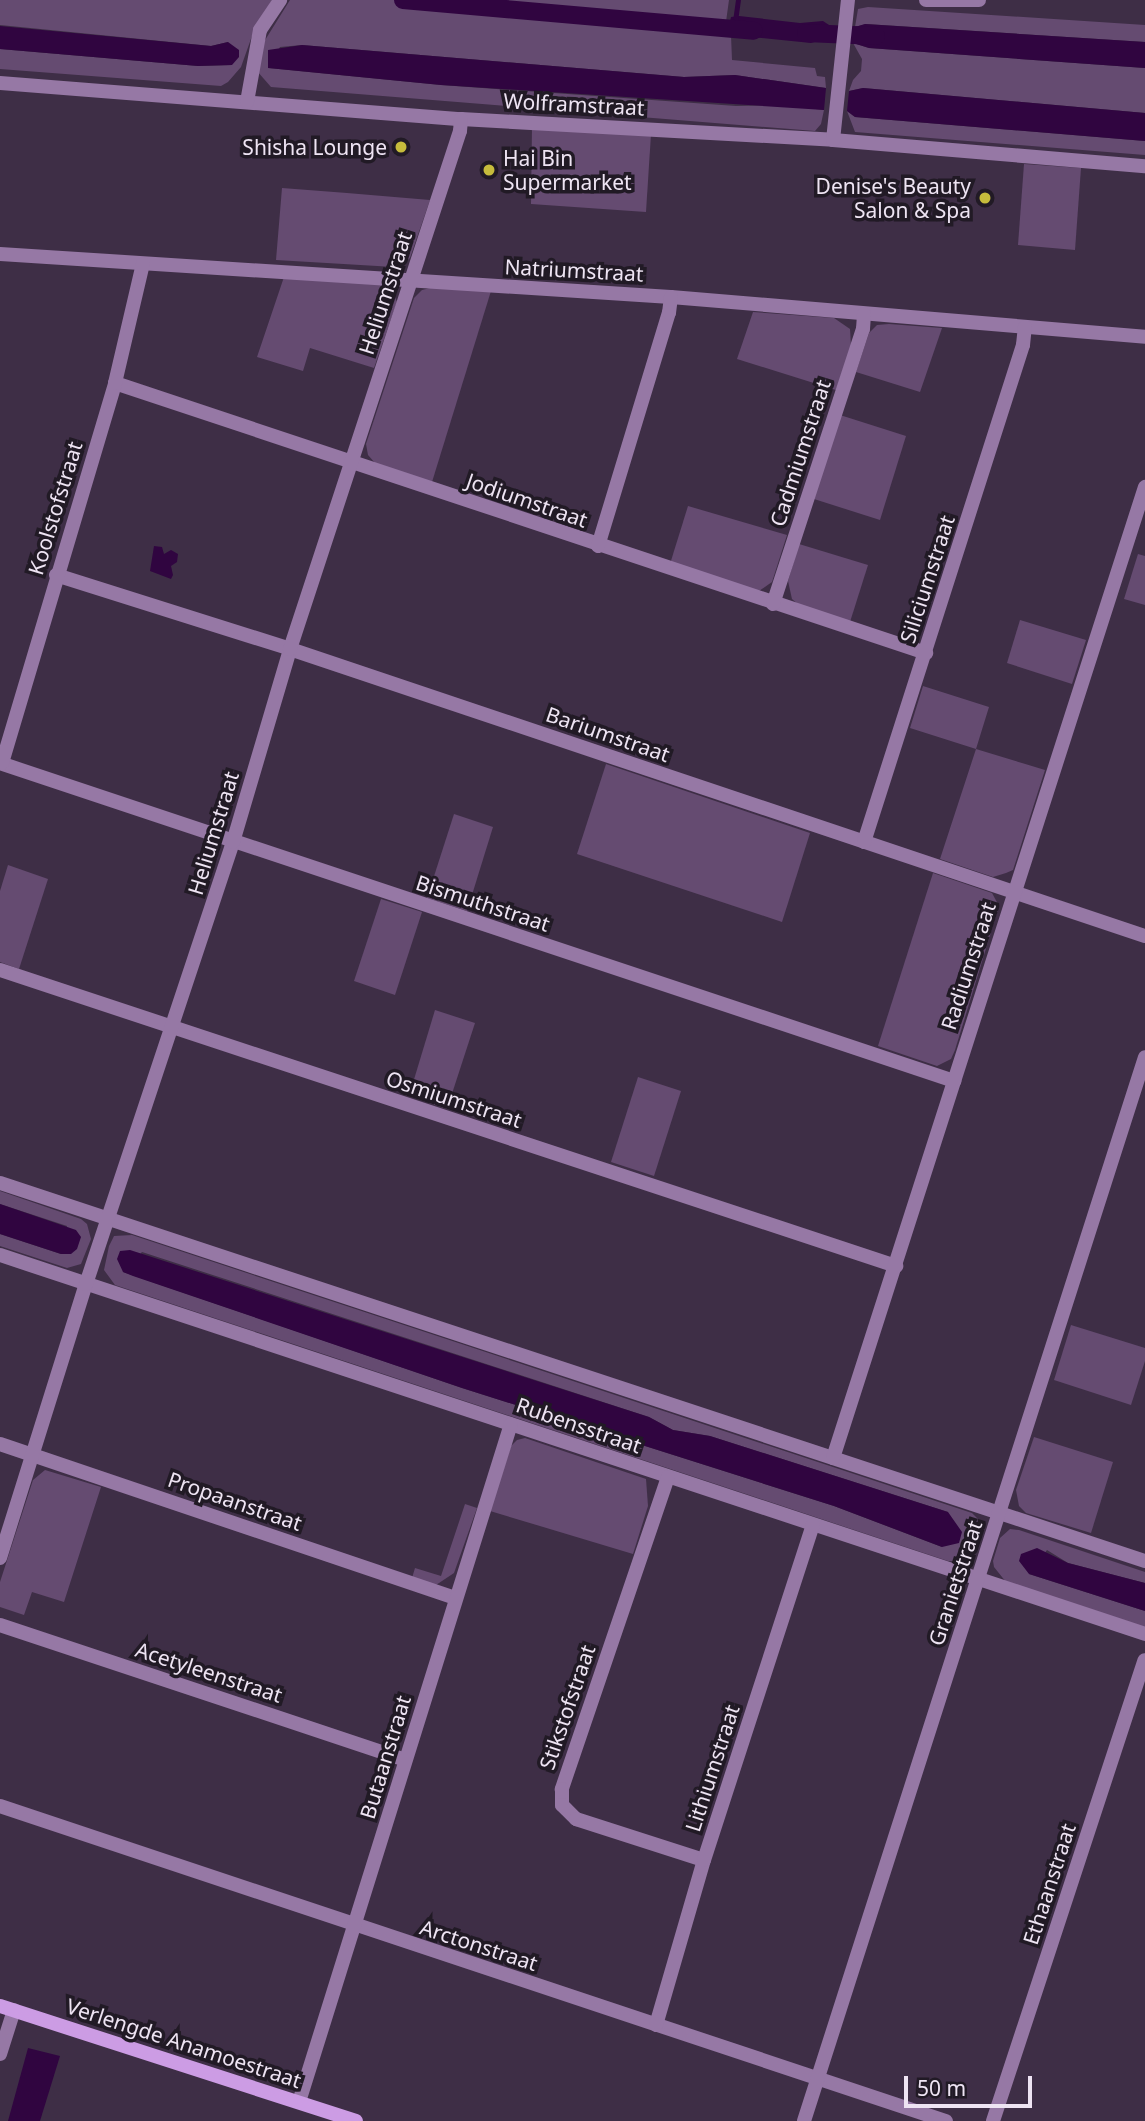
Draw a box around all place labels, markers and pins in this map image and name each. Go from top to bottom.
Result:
place label: Shisha Lounge [242,134,387,160]
marker: Shisha Lounge [393,139,409,155]
place label: Hai Bin Supermarket [503,145,632,195]
marker: Hai Bin Supermarket [481,162,497,178]
place label: Denise's Beauty Salon & Spa [816,173,971,223]
marker: Denise's Beauty Salon & Spa [977,190,993,206]

